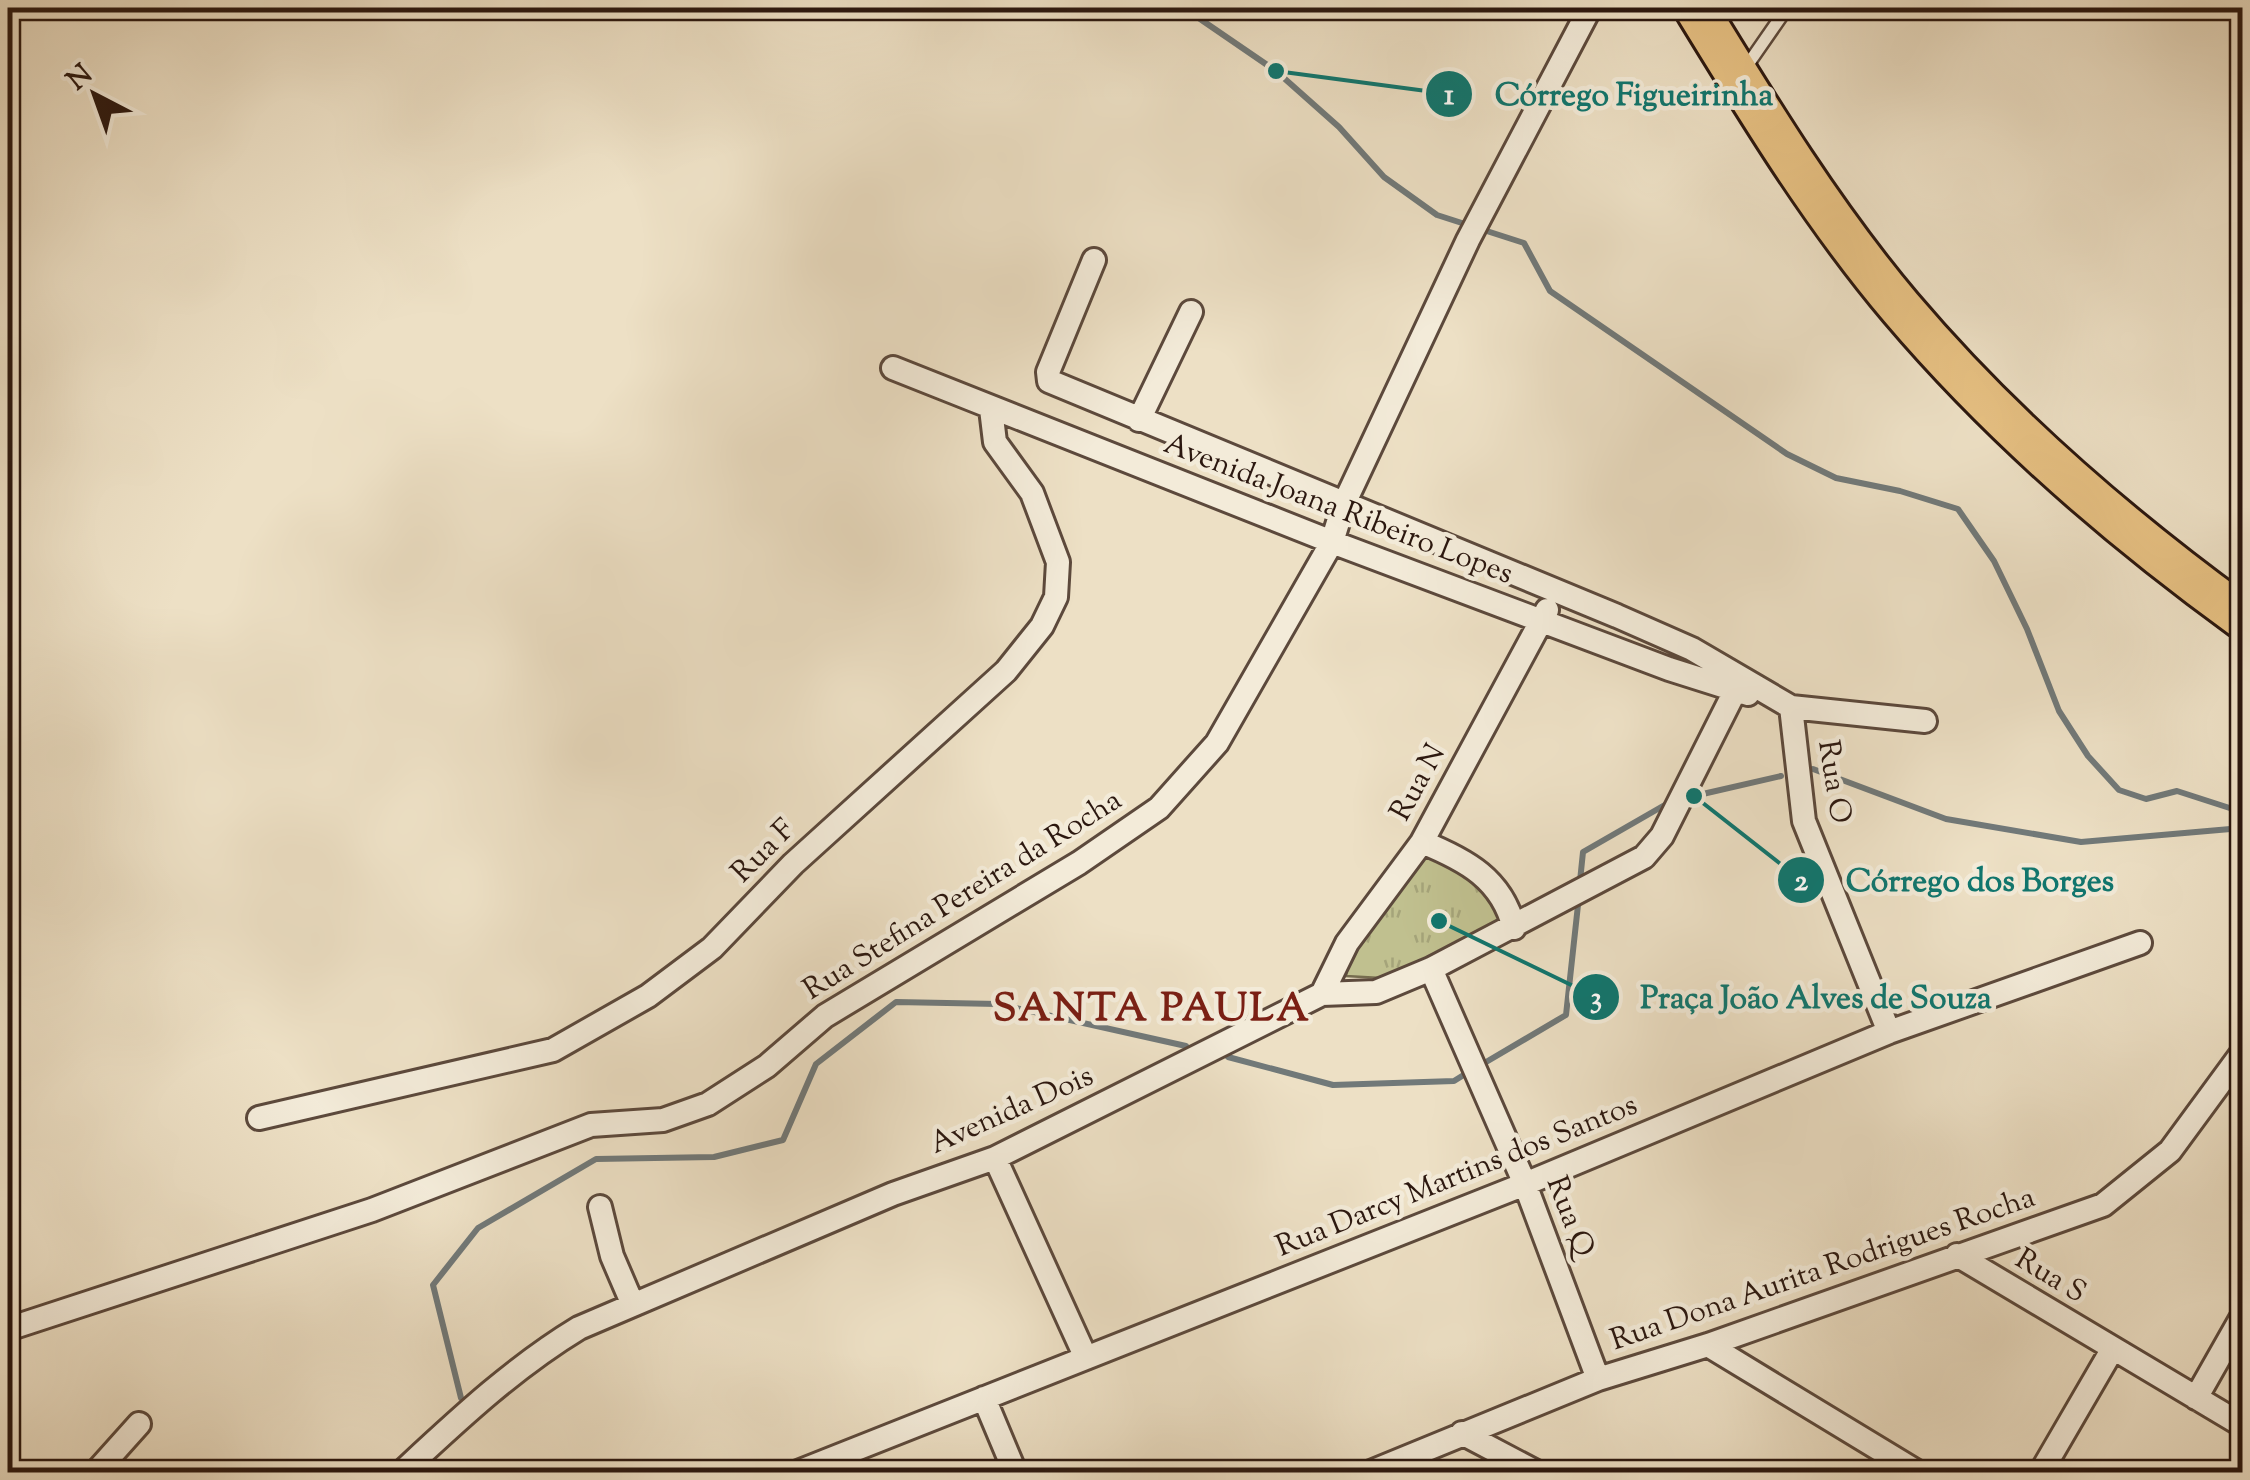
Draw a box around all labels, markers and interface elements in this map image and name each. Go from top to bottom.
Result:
north arrow [45,45,145,145]
text: N [59,56,102,101]
callout: Córrego Figueirinha [1424,63,1793,125]
text: Córrego Figueirinha [1495,74,1774,120]
text: 1 [1444,75,1455,118]
street label: Avenida Joana Ribeiro Lopes [1157,423,1519,597]
street label: Rua N [1380,737,1458,829]
street label: Rua O [1805,737,1861,827]
street label: Rua Stefina Pereira da Rocha [795,780,1131,1012]
street label: Rua F [722,810,806,894]
callout: Córrego dos Borges [1776,849,2134,911]
text: Córrego dos Borges [1846,860,2114,906]
text: 2 [1794,861,1808,904]
callout: Praça João Alves de Souza [1571,966,2012,1028]
text: Praça João Alves de Souza [1640,977,1992,1023]
text: 3 [1590,978,1602,1021]
district label: SANTA PAULA [993,982,1311,1039]
street label: Avenida Dois [923,1056,1101,1166]
street label: Rua Darcy Martins dos Santos [1270,1085,1644,1269]
street label: Rua Q [1534,1170,1605,1267]
street label: Rua Dona Aurita Rodrigues Rocha [1605,1177,2041,1363]
street label: Rua S [2006,1239,2094,1315]

